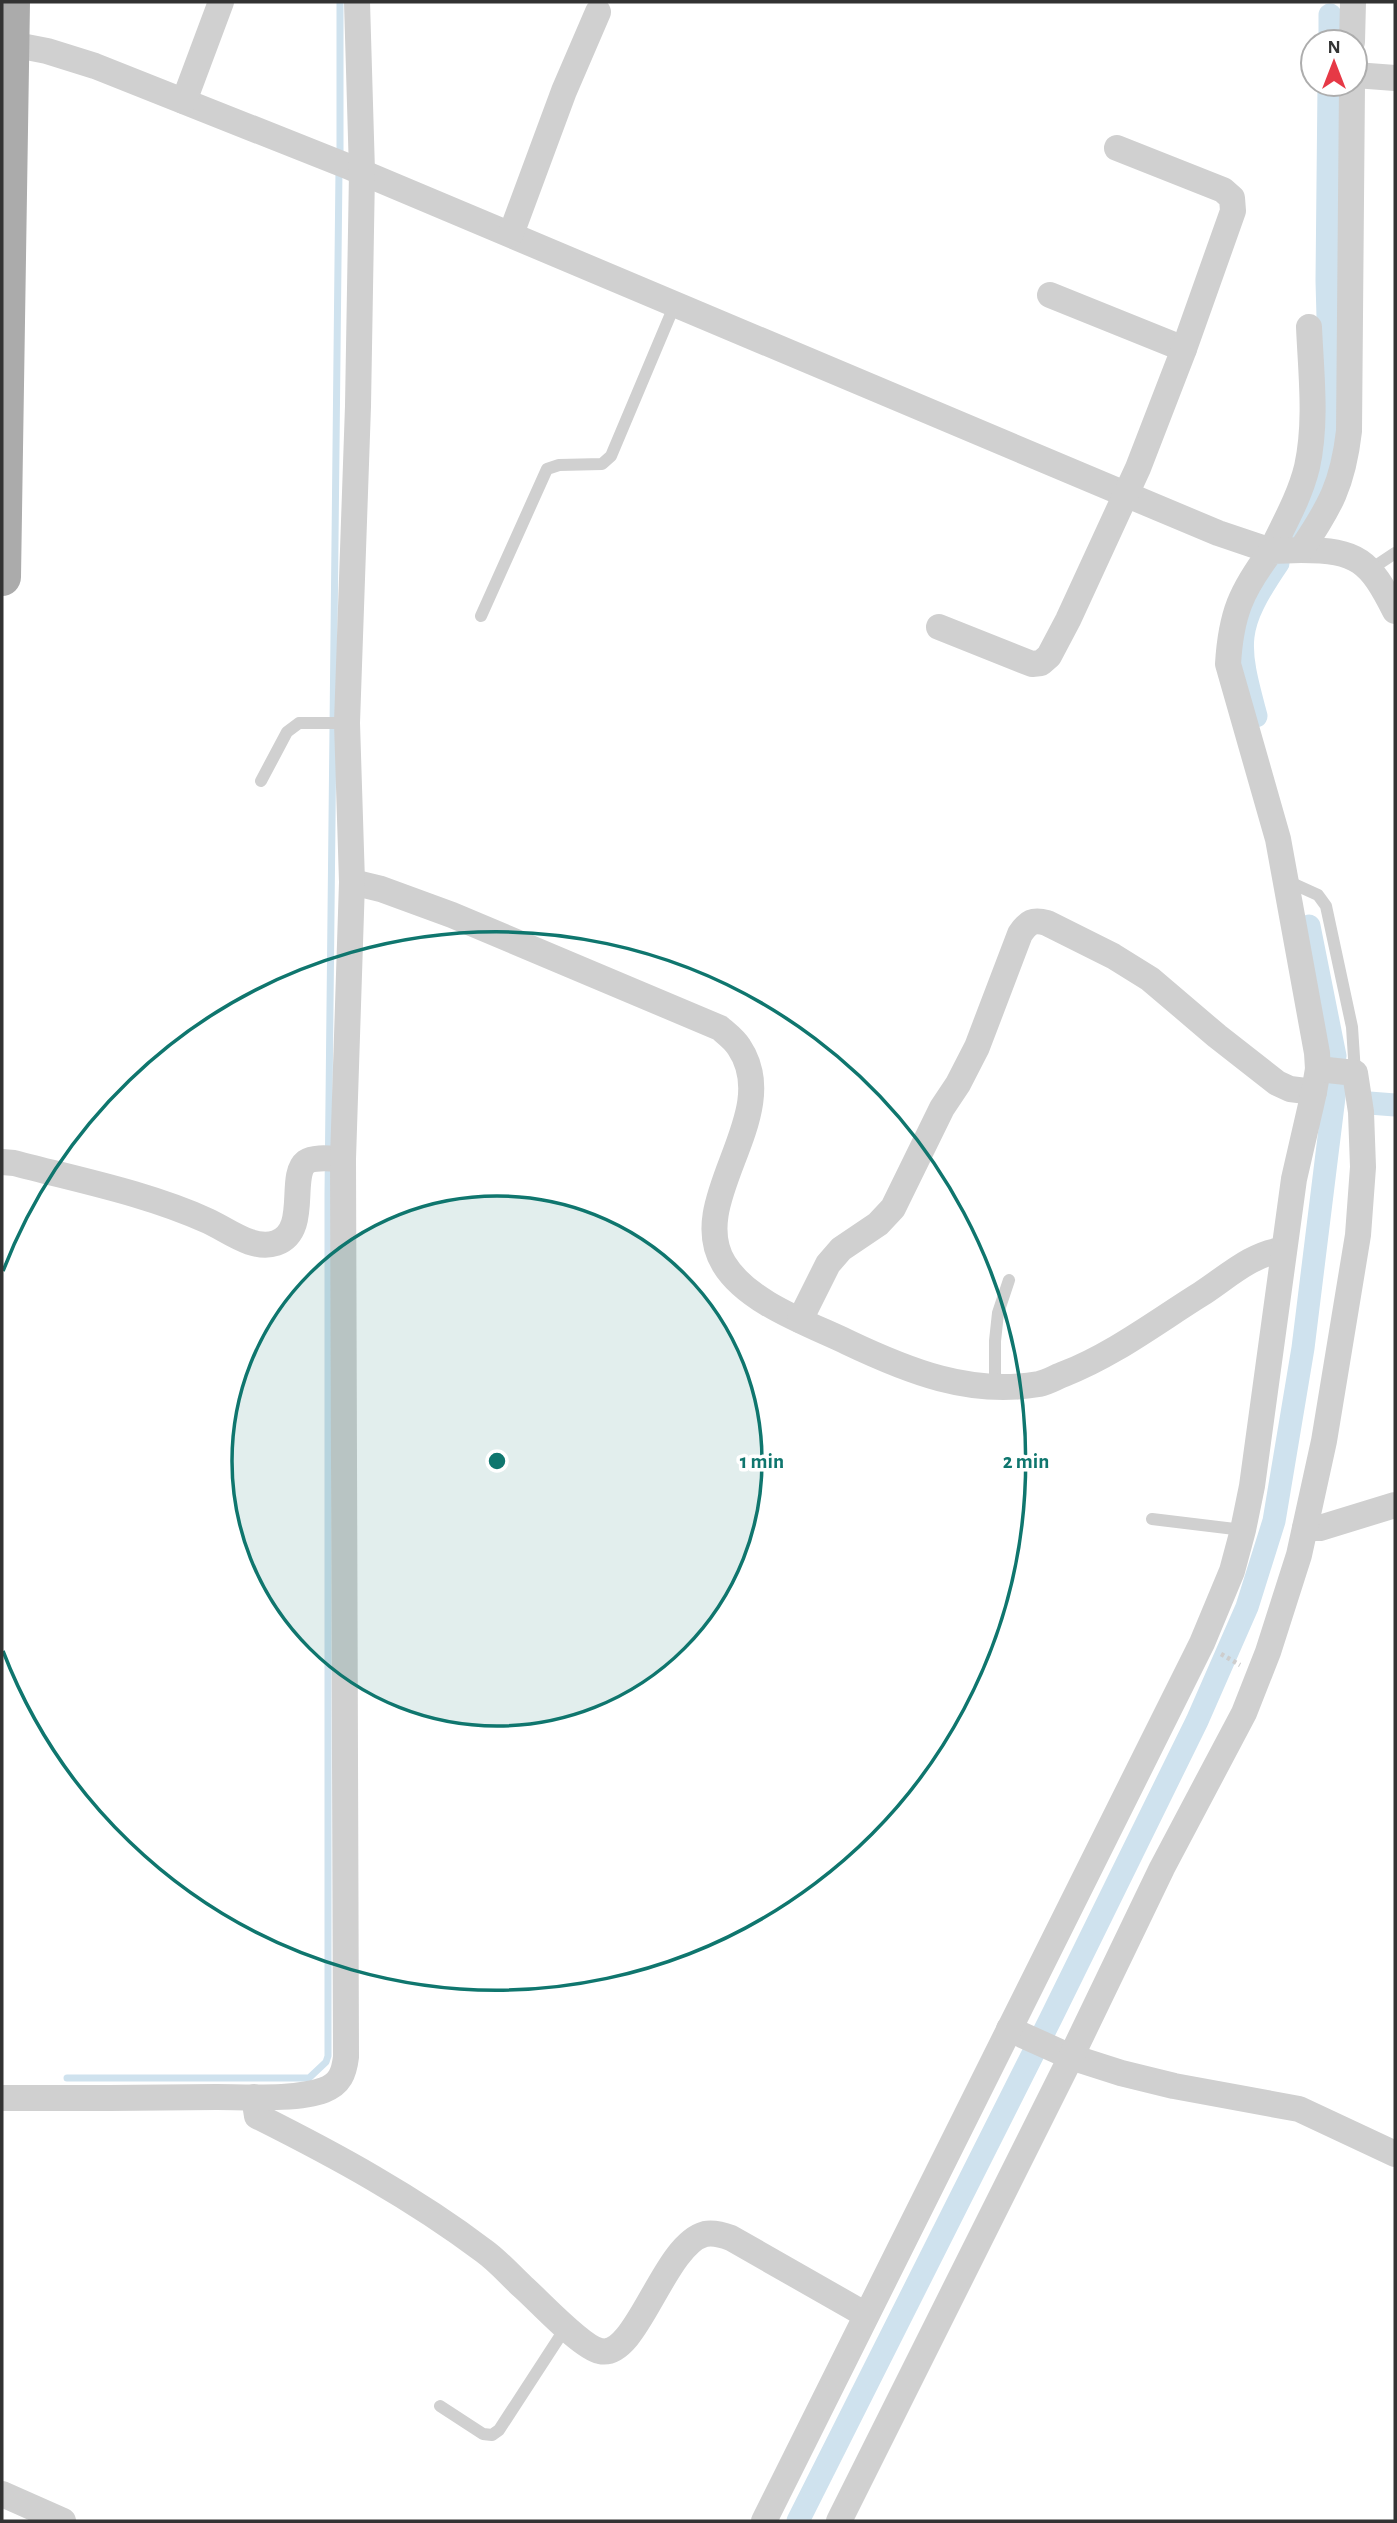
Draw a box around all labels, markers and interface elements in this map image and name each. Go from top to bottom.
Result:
north arrow [1299,28,1369,98]
text: N [1327,38,1341,57]
centre of rings [485,1449,509,1473]
text: 1 min [740,1451,784,1472]
text: 2 min [1003,1451,1049,1472]

